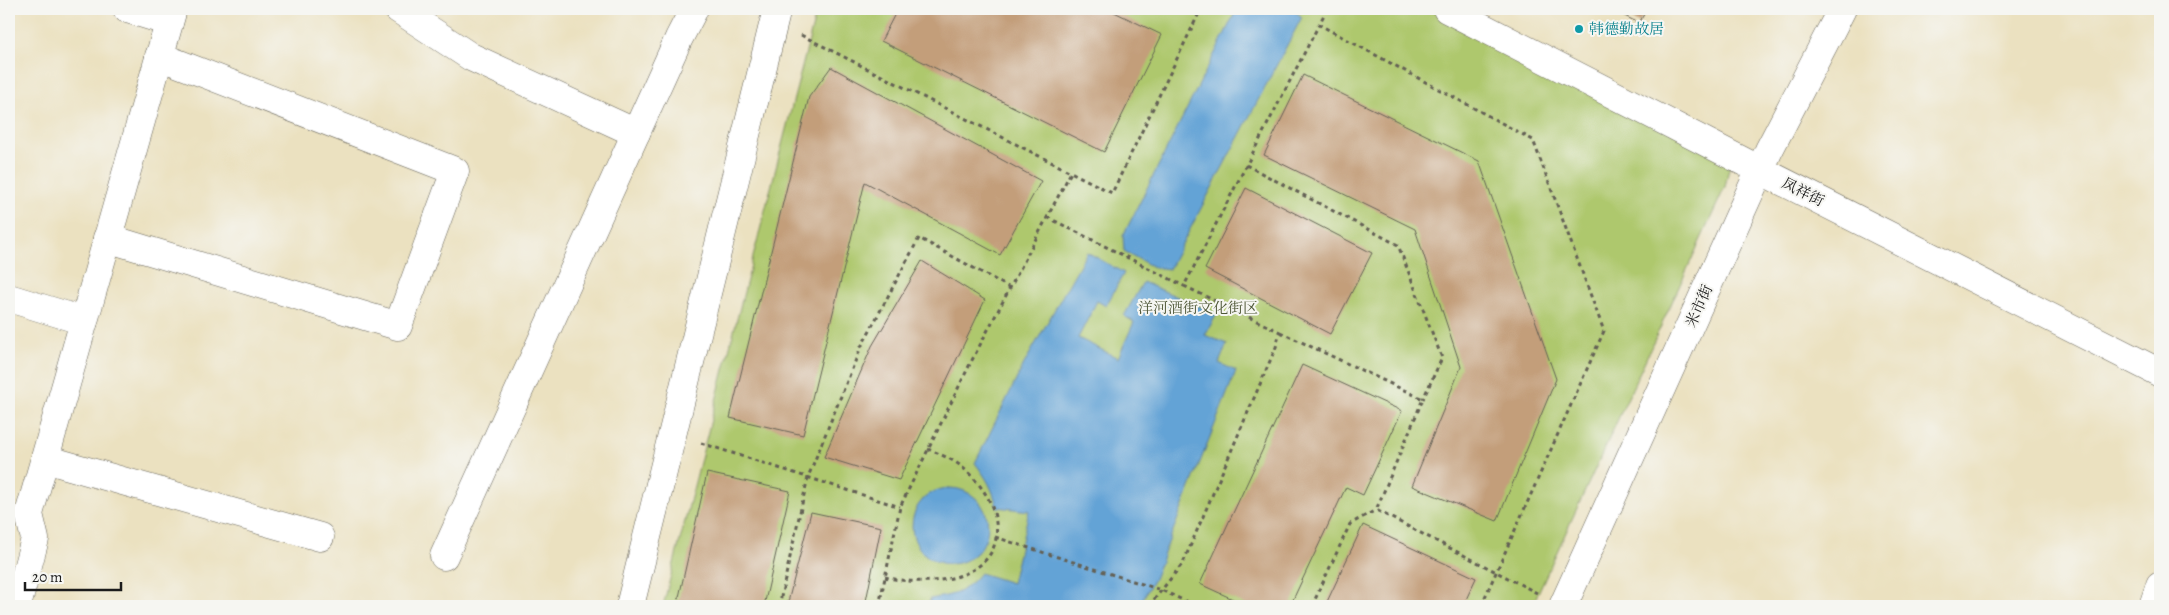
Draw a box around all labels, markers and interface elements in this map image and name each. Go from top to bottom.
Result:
place label: 韩德勤故居 [1589,19,1664,39]
marker: 韩德勤故居 [1573,23,1585,35]
street label: 凤祥街 [1778,173,1828,211]
street label: 米市街 [1681,281,1717,331]
park label: 洋河酒街文化街区 [1138,298,1258,318]
scale bar [25,560,121,592]
text: 20 m [32,567,63,587]

